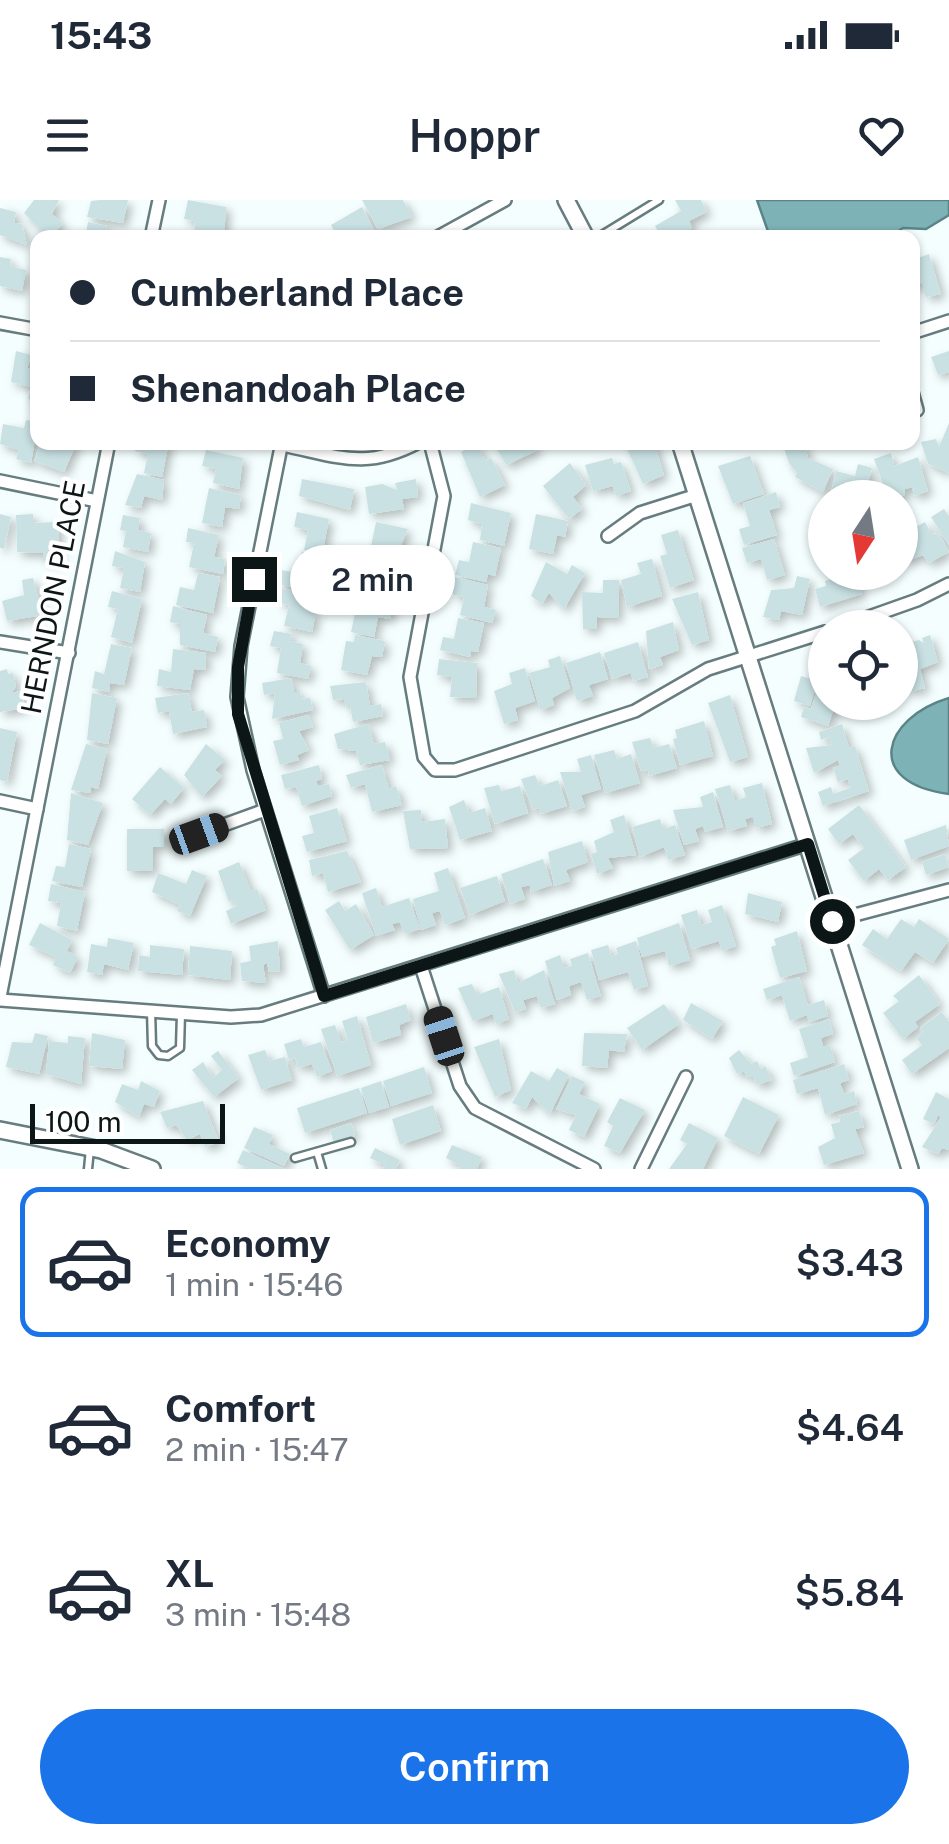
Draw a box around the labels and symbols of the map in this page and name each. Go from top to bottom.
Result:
street label: HERNDON PLACE [14,477,91,716]
north arrow [808,480,918,590]
callout: 2 min [289,544,454,614]
route end [232,557,277,602]
car [166,810,232,858]
route start [810,899,855,944]
car [420,1003,468,1069]
scale bar [30,1099,225,1144]

